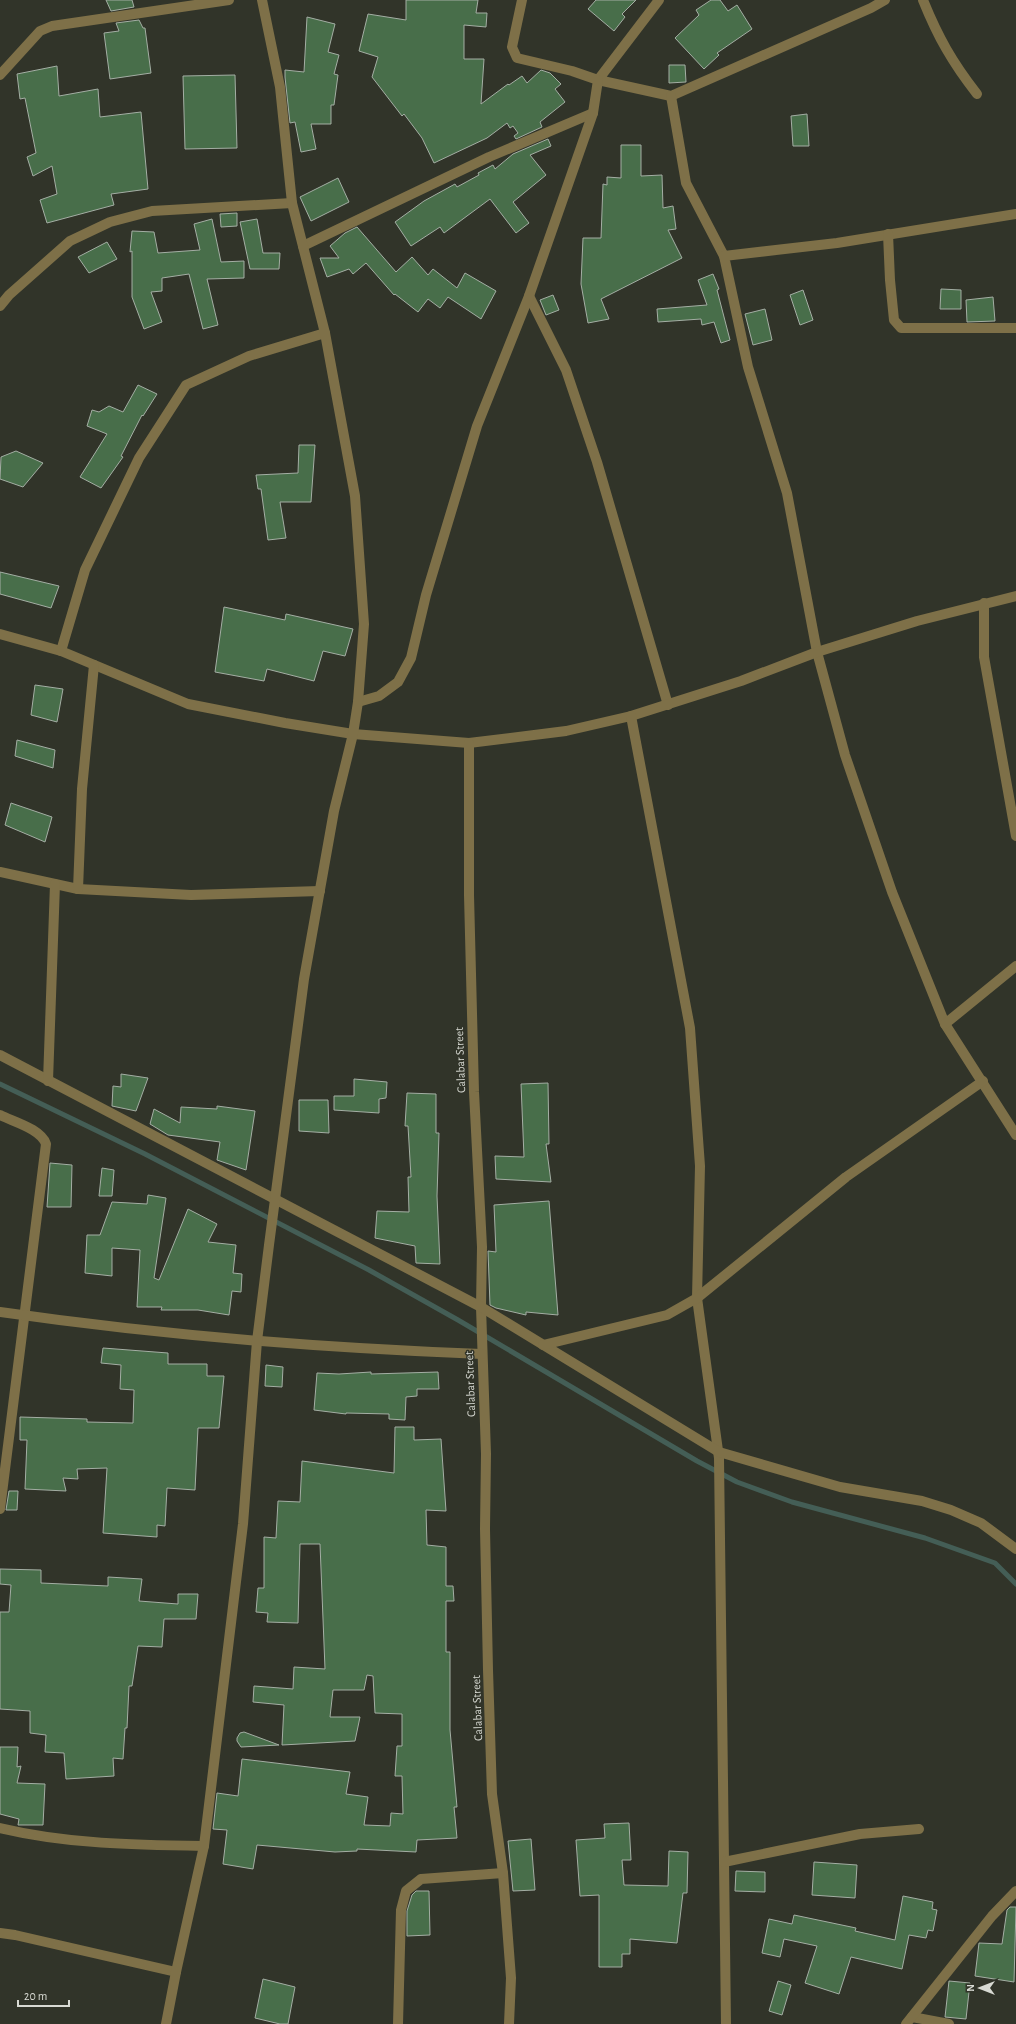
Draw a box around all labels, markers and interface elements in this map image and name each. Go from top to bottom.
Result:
street label: Calabar Street [453,1027,467,1093]
street label: Calabar Street [463,1351,477,1417]
street label: Calabar Street [470,1675,484,1741]
north arrow [960,1968,1000,2008]
scale bar [18,1982,69,2008]
text: N [965,1984,976,1992]
text: 20 m [24,1990,47,2002]

